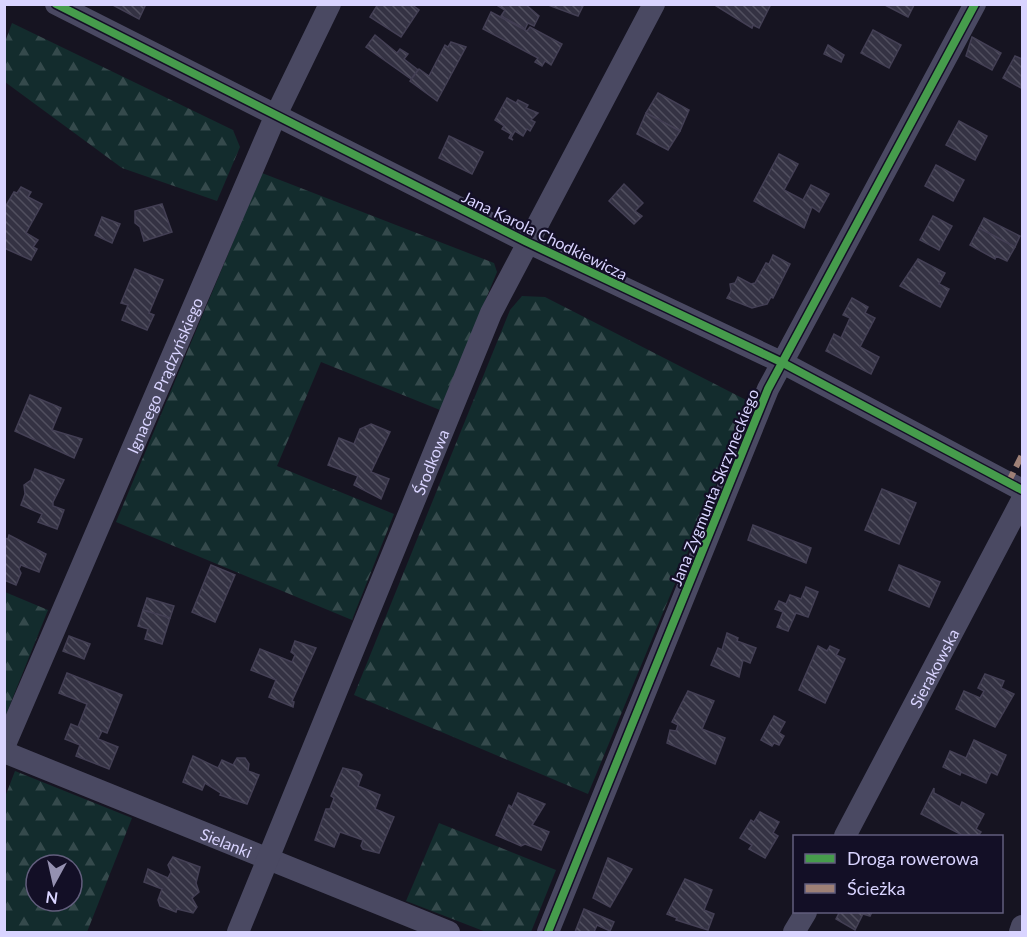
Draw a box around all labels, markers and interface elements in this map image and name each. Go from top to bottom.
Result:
street label: Jana Karola Chodkiewicza [459,187,631,283]
street label: Ignacego Prądzyńskiego [122,294,206,456]
street label: Jana Zygmunta Skrzyneckiego [666,386,762,588]
street label: Środkowa [408,426,452,497]
street label: Sierakowska [905,625,962,711]
street label: Sielanki [198,823,255,861]
legend [793,835,1003,913]
text: Droga rowerowa [847,847,979,869]
north arrow [24,853,84,913]
text: Ścieżka [847,877,905,899]
text: N [44,888,59,909]

